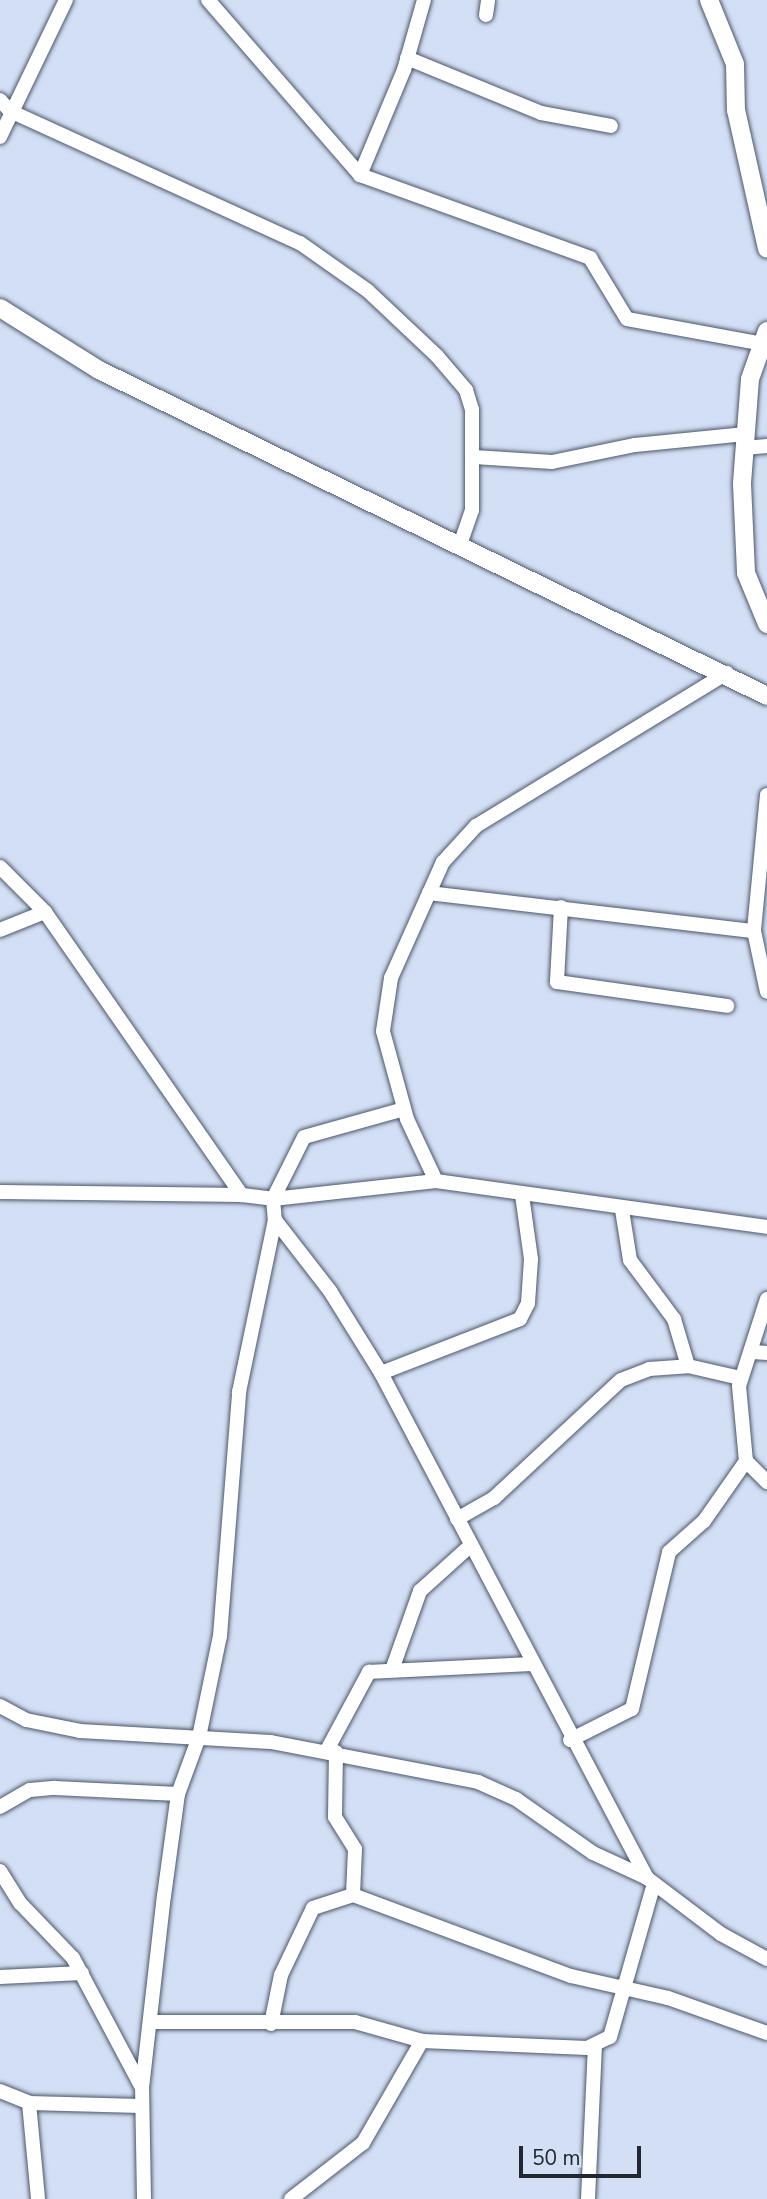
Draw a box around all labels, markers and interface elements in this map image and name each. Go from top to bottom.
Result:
scale bar [522,2132,644,2176]
text: 50 m [532,2144,581,2172]

